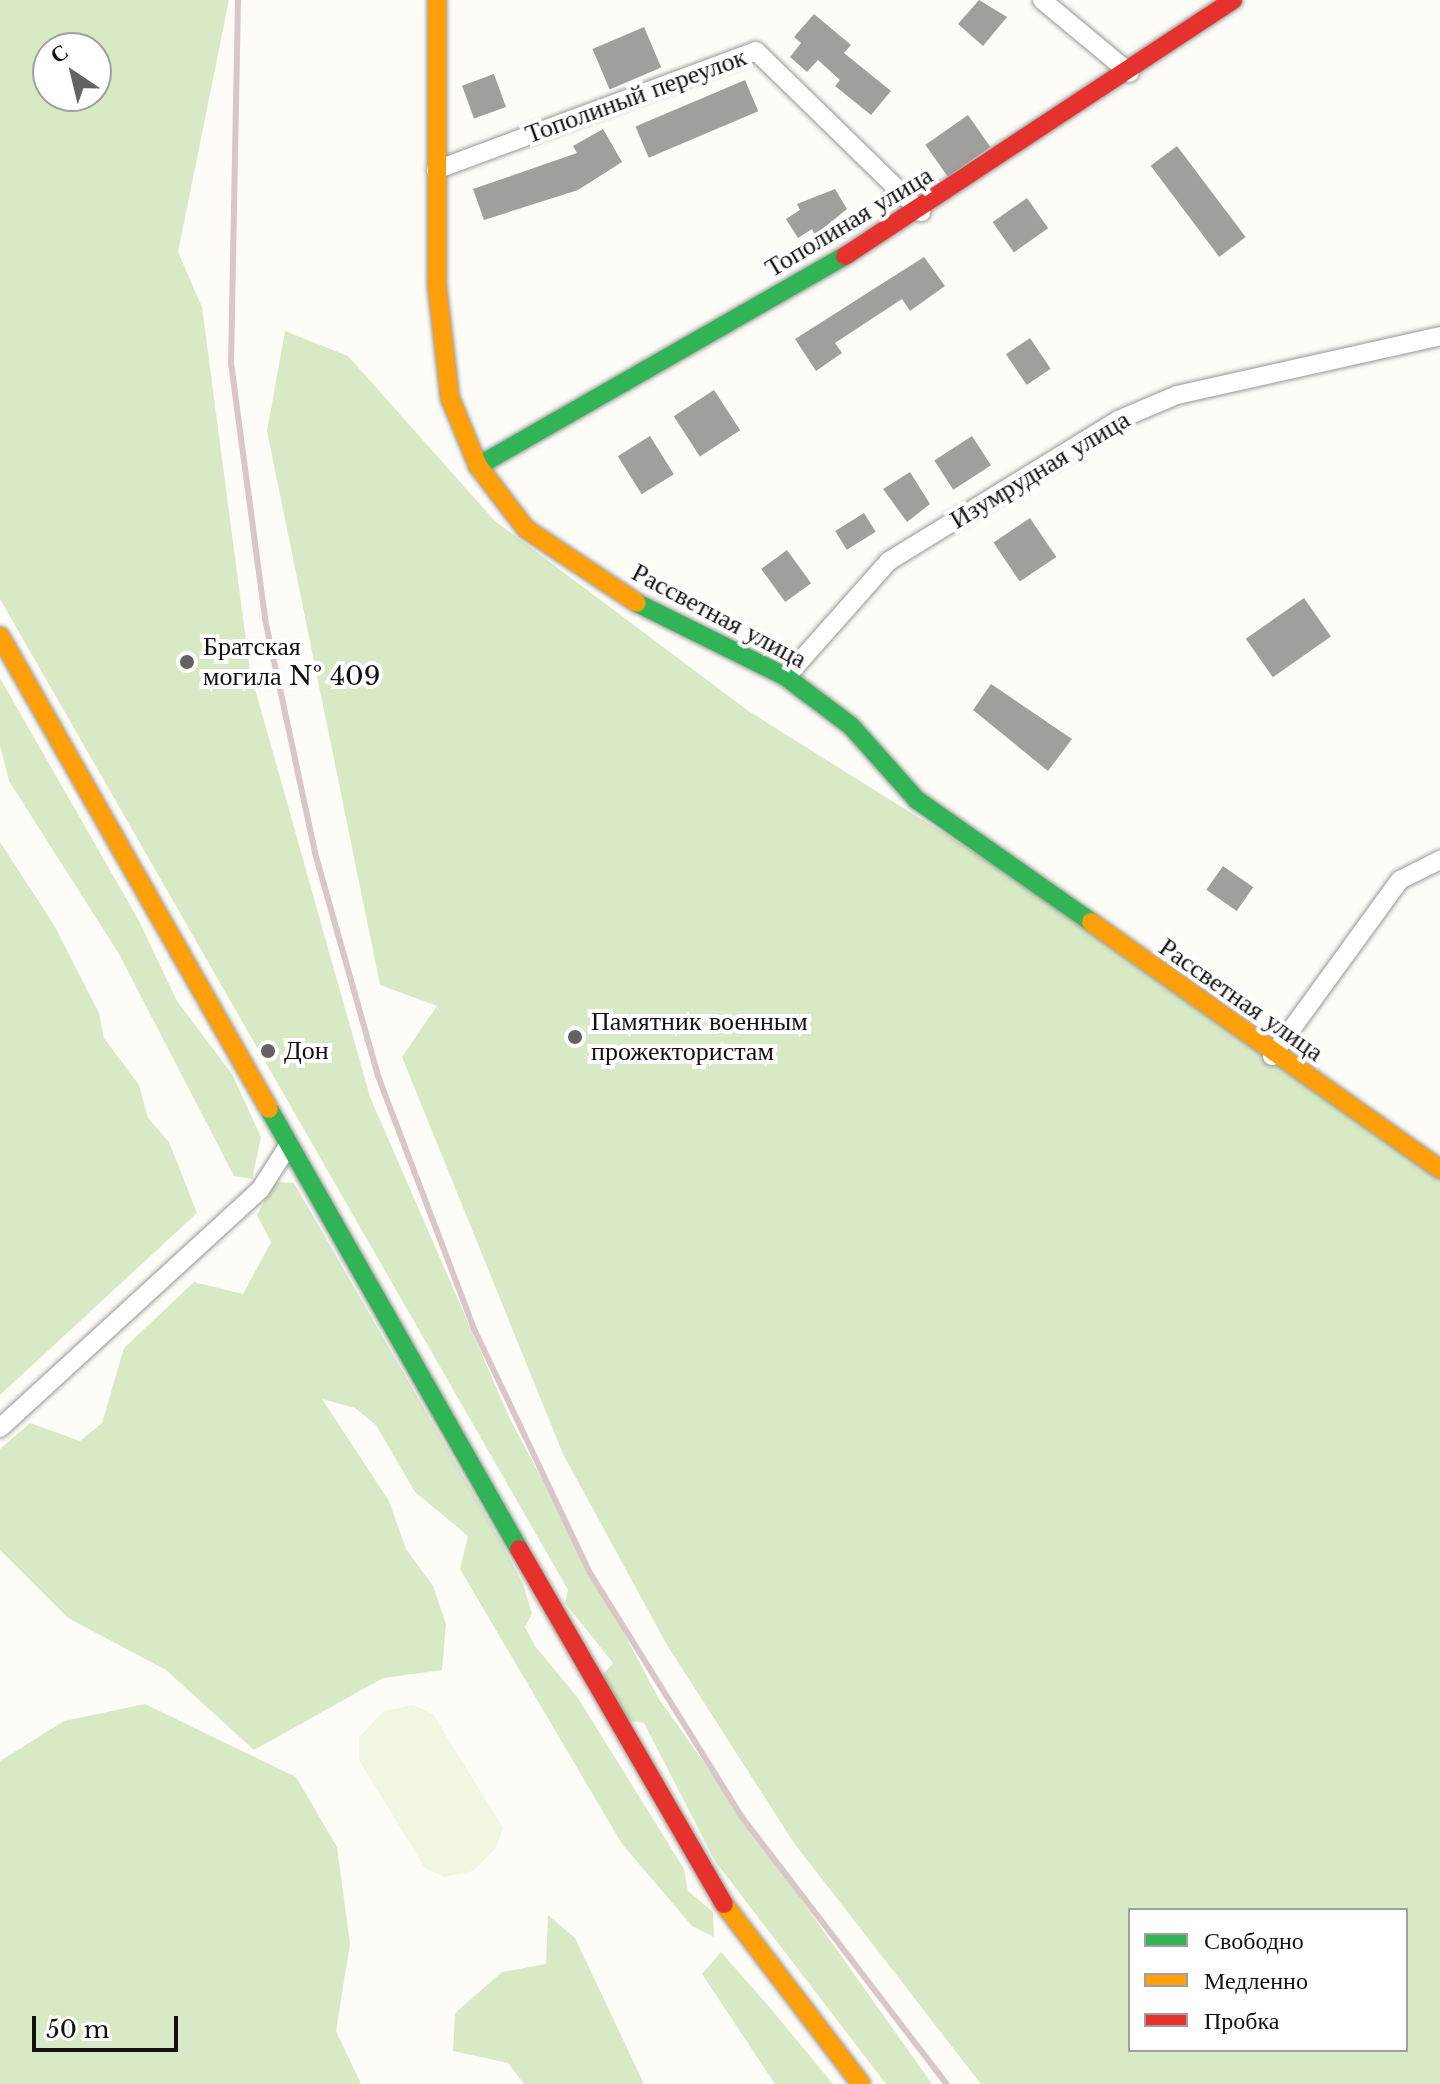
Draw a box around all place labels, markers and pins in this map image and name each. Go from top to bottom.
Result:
place label: Братская могила № 409 [203,631,380,692]
marker: Братская могила № 409 [178,653,196,671]
place label: Памятник военным прожектористам [591,1006,808,1068]
marker: Памятник военным прожектористам [566,1028,584,1046]
place label: Дон [284,1035,329,1067]
marker: Дон [259,1042,277,1060]

